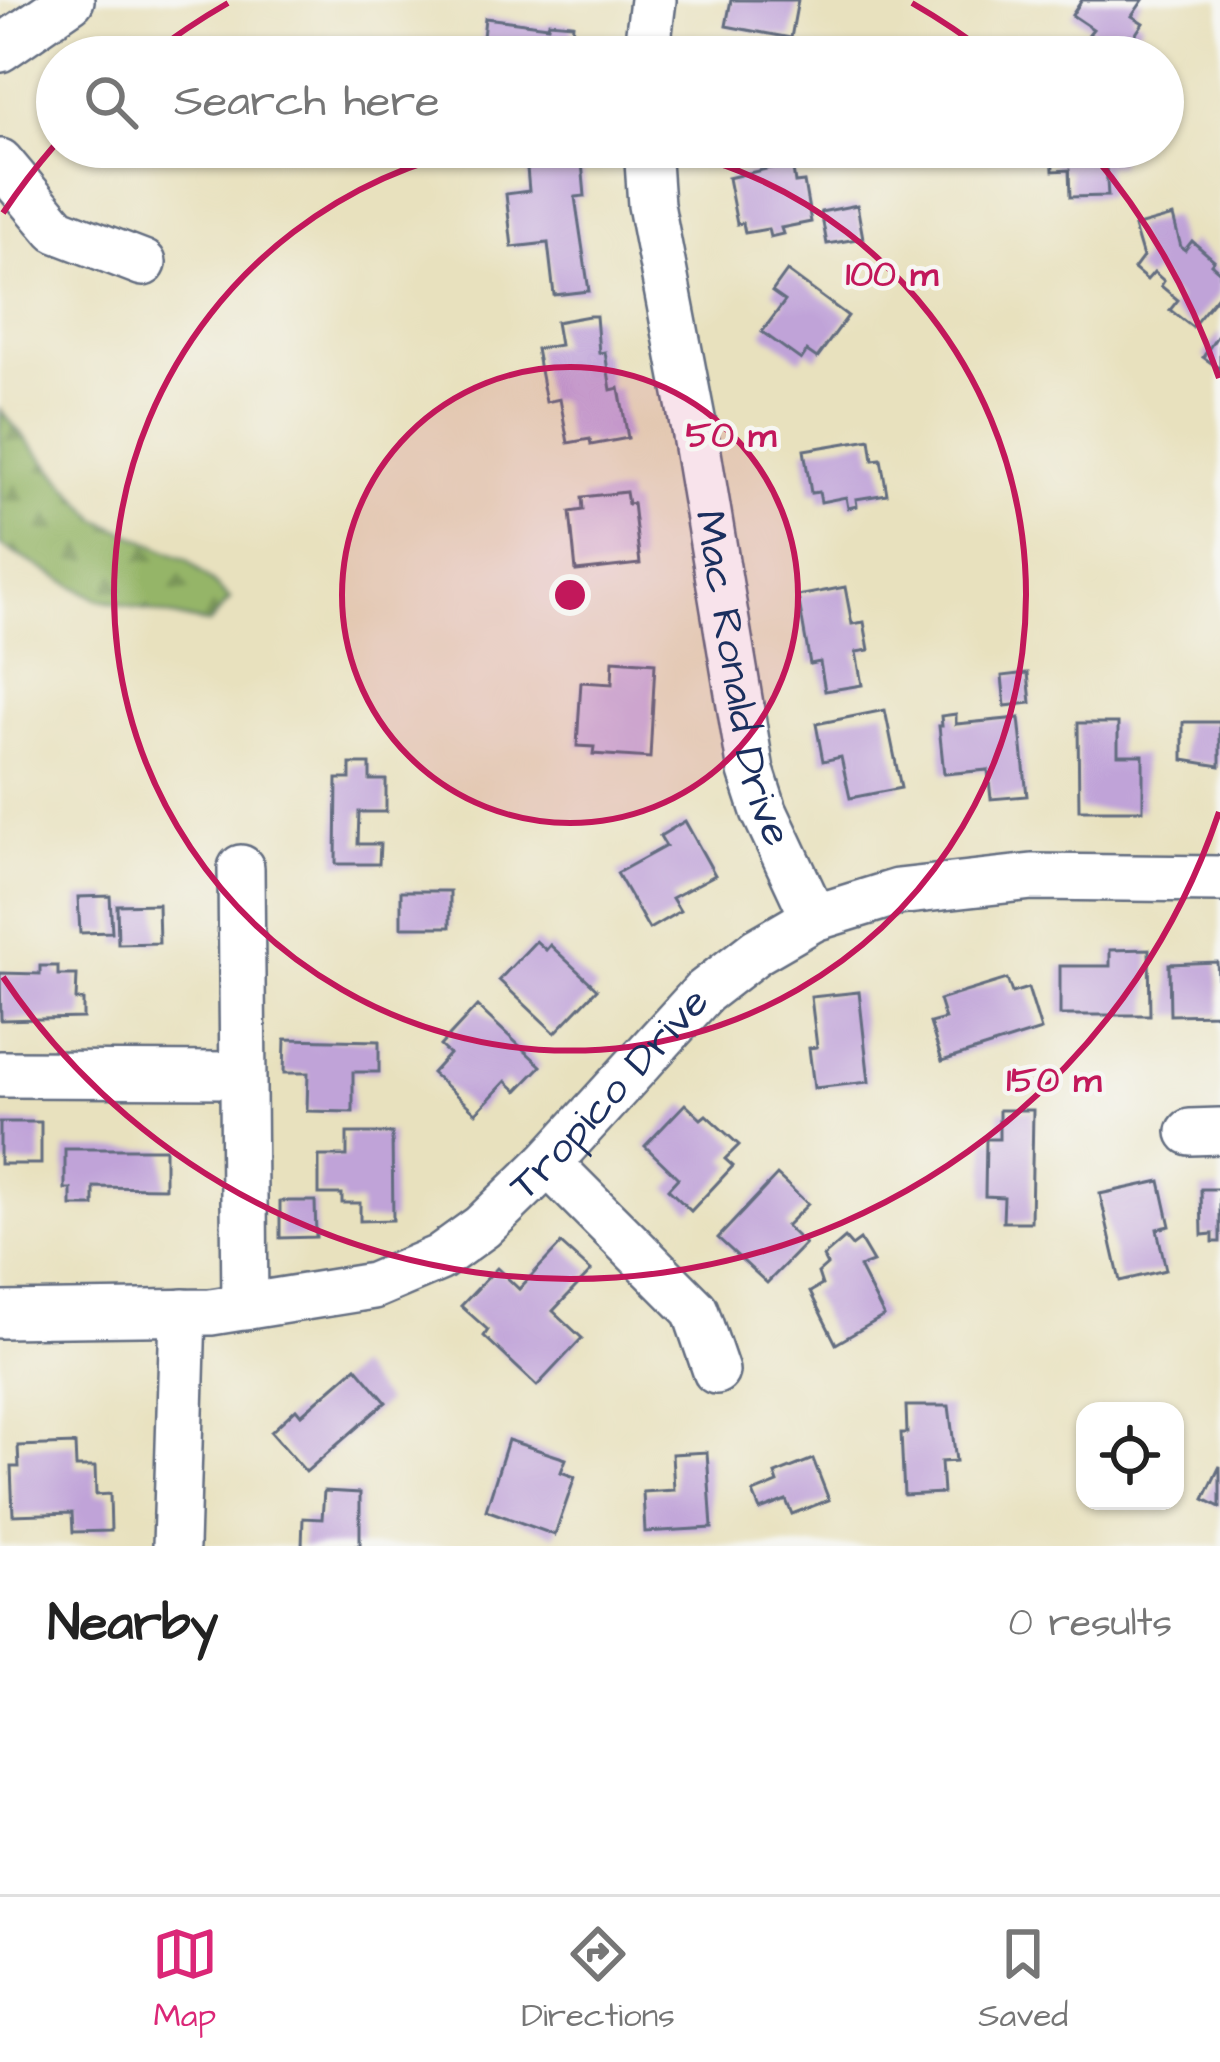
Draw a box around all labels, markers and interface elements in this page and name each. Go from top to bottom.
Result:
search box [36,36,1184,168]
icon: search [78,69,144,135]
text: Search here [174,71,440,133]
text: 100 m [846,249,939,300]
text: 50 m [686,410,777,461]
street label: Mac Ronald Drive [679,506,805,856]
centre of rings [549,574,591,616]
street label: Tropico Drive [497,975,723,1214]
text: 150 m [1006,1055,1103,1106]
map controls [1076,1402,1184,1510]
button: locate [1076,1402,1184,1510]
text: Nearby [48,1589,218,1660]
text: 0 results [1008,1597,1172,1651]
tab: Map [152,1921,218,2039]
tab: Directions [521,1921,675,2039]
tab: Saved [978,1921,1068,2039]

